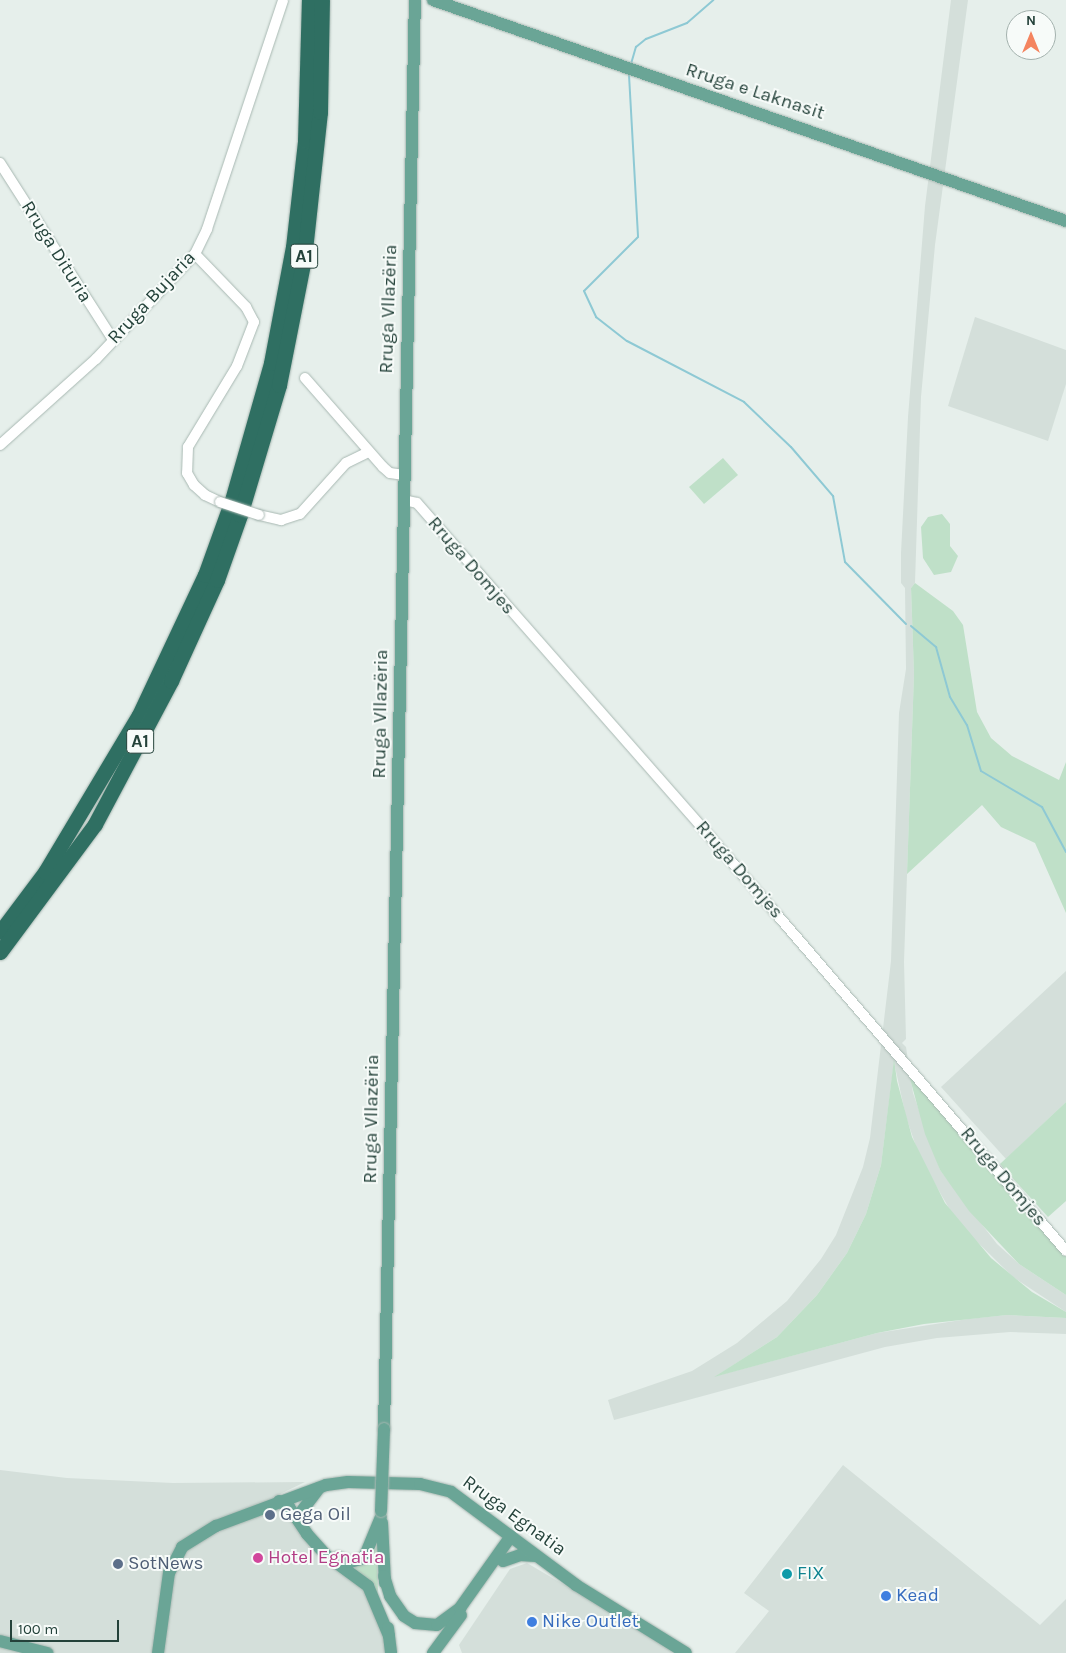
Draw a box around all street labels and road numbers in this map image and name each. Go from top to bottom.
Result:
street label: Rruga e Laknasit [683,59,827,125]
street label: Rruga Dituria [16,197,96,307]
road number: A1 [289,240,319,272]
street label: Rruga Vllazëria [375,244,403,374]
street label: Rruga Bujaria [103,247,201,349]
street label: Rruga Domjes [422,512,520,620]
street label: Rruga Vllazëria [368,649,394,779]
road number: A1 [125,726,155,756]
street label: Rruga Domjes [690,816,788,924]
street label: Rruga Vllazëria [359,1054,385,1184]
street label: Rruga Domjes [955,1123,1051,1231]
street label: Rruga Egnatia [458,1471,570,1561]

